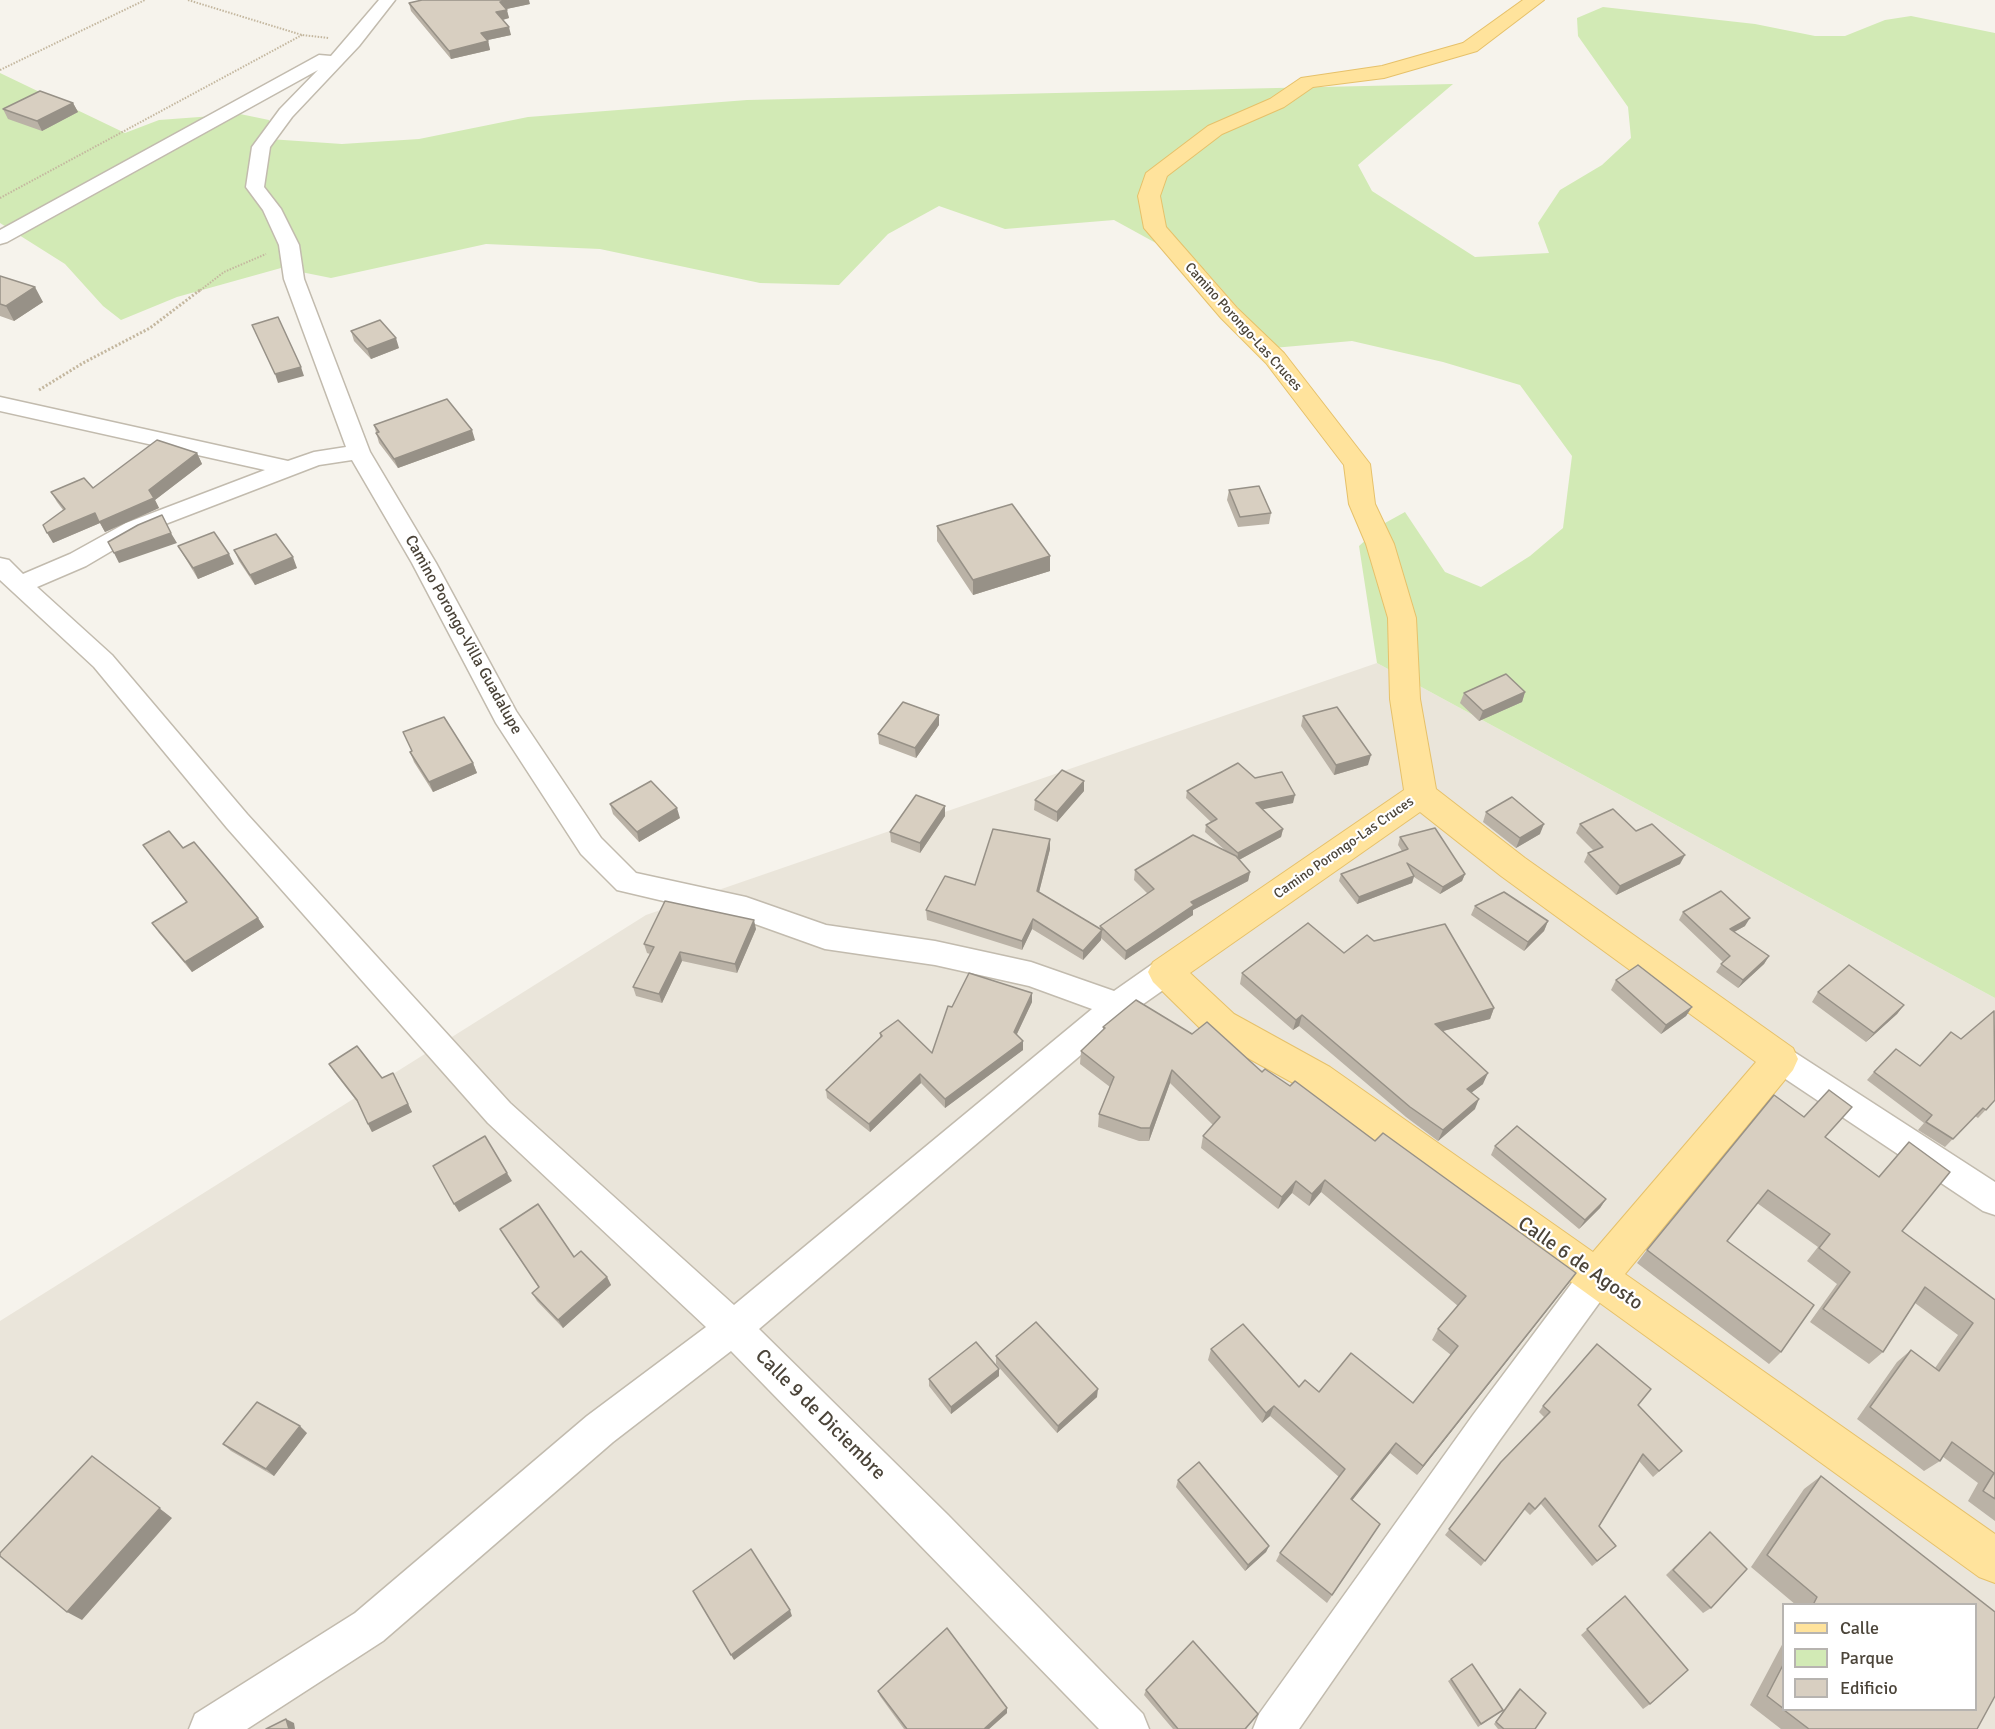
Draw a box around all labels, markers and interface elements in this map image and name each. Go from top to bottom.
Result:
street label: Camino Porongo-Las Cruces [1181,259,1305,395]
street label: Camino Porongo-Villa Guadalupe [400,532,526,738]
street label: Camino Porongo-Las Cruces [1271,793,1417,903]
street label: Calle 6 de Agosto [1513,1212,1647,1316]
street label: Calle 9 de Diciembre [750,1345,890,1485]
legend [1782,1603,1977,1711]
text: Calle [1840,1617,1879,1639]
text: Parque [1840,1647,1894,1669]
text: Edificio [1840,1677,1898,1699]

